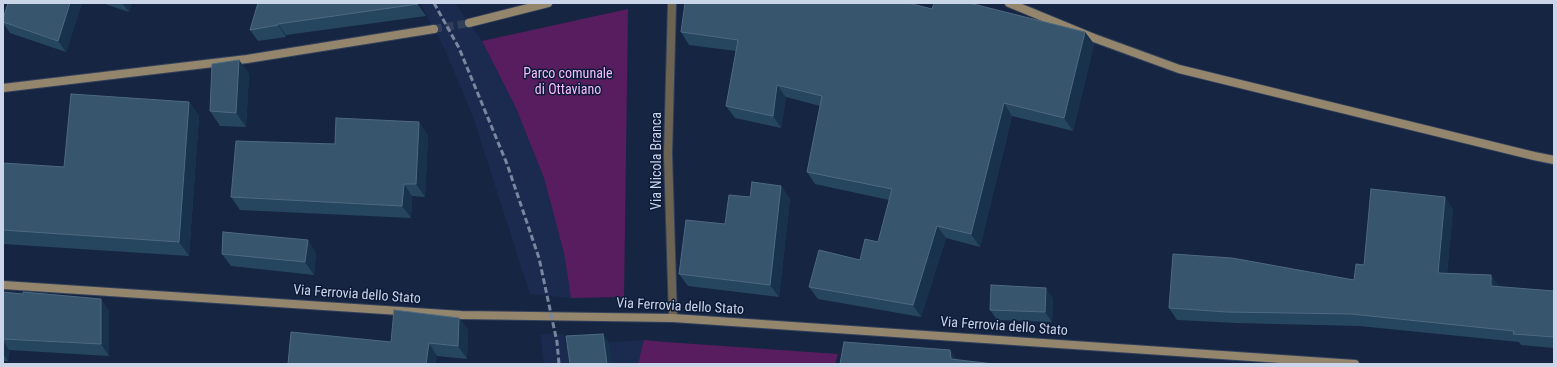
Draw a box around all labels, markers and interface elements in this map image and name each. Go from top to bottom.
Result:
park label: Parco comunale di Ottaviano [523,66,613,98]
street label: Via Nicola Branca [649,112,665,210]
street label: Via Ferrovia dello Stato [293,282,421,308]
street label: Via Ferrovia dello Stato [616,295,744,319]
street label: Via Ferrovia dello Stato [940,314,1068,340]

